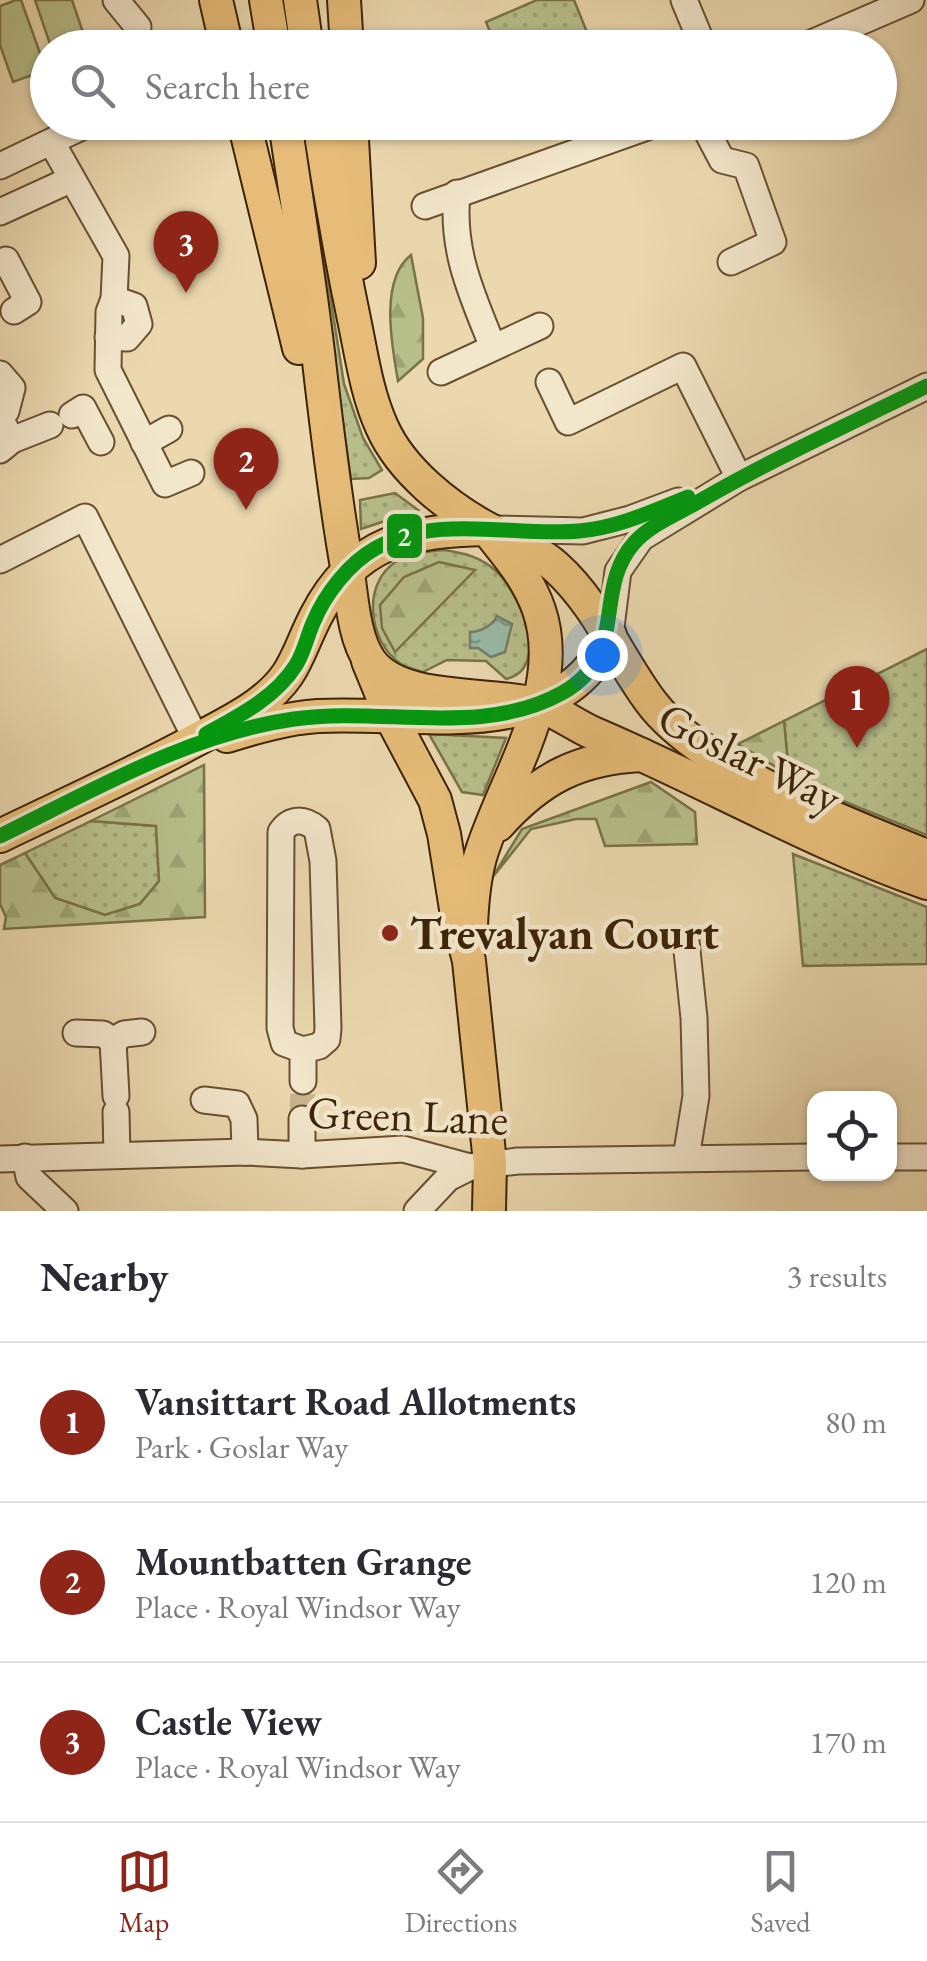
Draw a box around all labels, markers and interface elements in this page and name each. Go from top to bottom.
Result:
search box [30,30,897,140]
icon: search [65,58,120,113]
text: Search here [145,61,310,110]
pin: 3 [154,210,218,293]
pin: 2 [214,428,278,510]
line badge: 2 [385,512,424,560]
text: 2 [397,518,412,554]
your location [577,630,628,681]
pin: 1 [824,666,890,748]
street label: Goslar Way [649,688,851,826]
place label: Trevalyan Court [410,904,719,962]
marker: Trevalyan Court [379,922,401,944]
street label: Green Lane [307,1083,509,1147]
map controls [807,1091,897,1181]
button: locate [807,1091,897,1181]
text: Nearby [40,1249,169,1304]
text: 3 results [787,1255,887,1297]
text: Vansittart Road Allotments [135,1377,576,1426]
text: 1 [64,1401,81,1443]
text: 80 m [825,1401,887,1443]
text: Park · Goslar Way [135,1426,348,1468]
text: Mountbatten Grange [135,1537,472,1586]
text: 2 [64,1561,81,1603]
text: 120 m [810,1561,887,1603]
text: Place · Royal Windsor Way [135,1586,461,1628]
text: Castle View [135,1697,322,1746]
text: 3 [64,1721,81,1763]
text: 170 m [810,1721,887,1763]
text: Place · Royal Windsor Way [135,1746,461,1788]
tab: Map [117,1844,172,1940]
tab: Directions [405,1844,517,1940]
tab: Saved [750,1844,810,1940]

